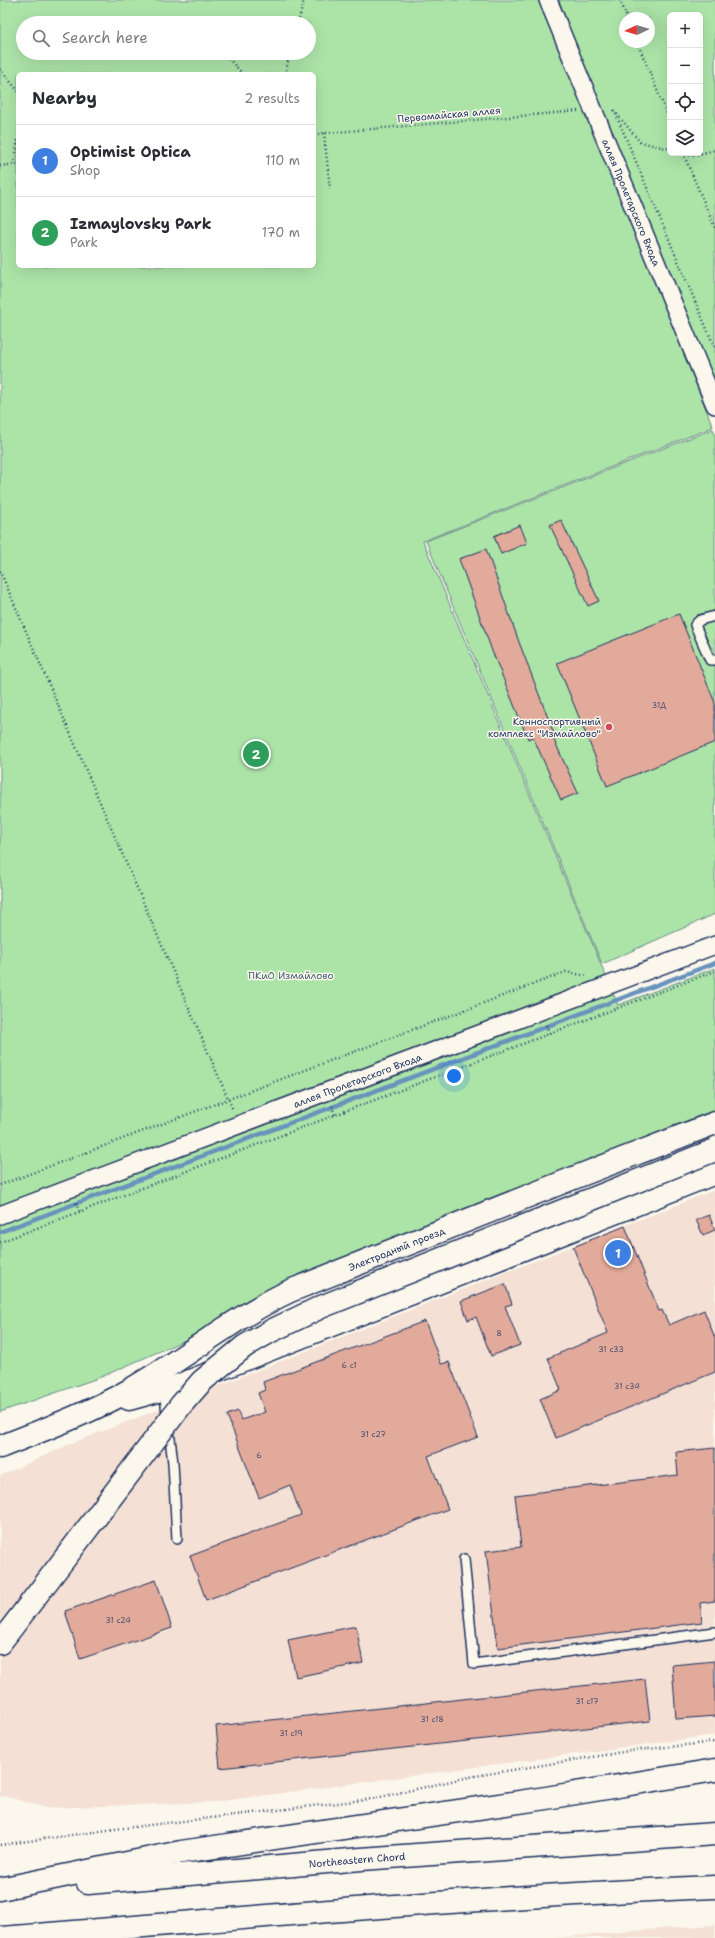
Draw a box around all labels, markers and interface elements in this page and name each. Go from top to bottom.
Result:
north arrow [619,12,655,48]
map controls [667,12,703,156]
button: + [667,12,703,48]
search box [16,16,316,60]
icon: search [30,27,52,49]
text: Search here [62,28,148,48]
button: − [667,48,703,84]
button: locate [667,84,703,120]
text: Nearby [32,87,97,109]
text: 2 results [244,90,300,107]
street label: Первомайская аллея [397,104,501,125]
button: layers [667,120,703,156]
street label: аллея Пролетарского Входа [599,137,663,269]
text: Optimist Optica [70,142,191,162]
text: 1 [42,152,48,169]
text: 110 m [265,152,300,169]
text: Shop [70,162,100,179]
text: Izmaylovsky Park [70,214,211,234]
text: 2 [40,224,50,241]
text: 170 m [262,224,300,241]
text: Park [70,234,98,251]
house number: 31Д [652,700,666,711]
place label: Конноспортивный комплекс "Измайлово" [488,715,601,740]
marker: Конноспортивный комплекс "Измайлово" [604,722,614,732]
pin: 2 [243,739,269,769]
park label: ПКиО Измайлово [248,969,334,982]
street label: аллея Пролетарского Входа [291,1050,424,1111]
your location [444,1066,464,1086]
street label: Электродный проезд [347,1224,447,1274]
pin: 1 [605,1238,631,1268]
house number: 8 [496,1328,502,1339]
house number: 31 с33 [598,1344,624,1355]
house number: 6 с1 [341,1360,357,1371]
house number: 31 с34 [614,1381,640,1392]
house number: 31 с27 [360,1429,386,1440]
house number: 6 [256,1450,262,1461]
house number: 31 с24 [105,1615,131,1626]
house number: 31 с17 [575,1696,599,1707]
house number: 31 с18 [420,1714,444,1725]
house number: 31 с19 [279,1728,303,1739]
street label: Northeastern Chord [308,1850,406,1871]

